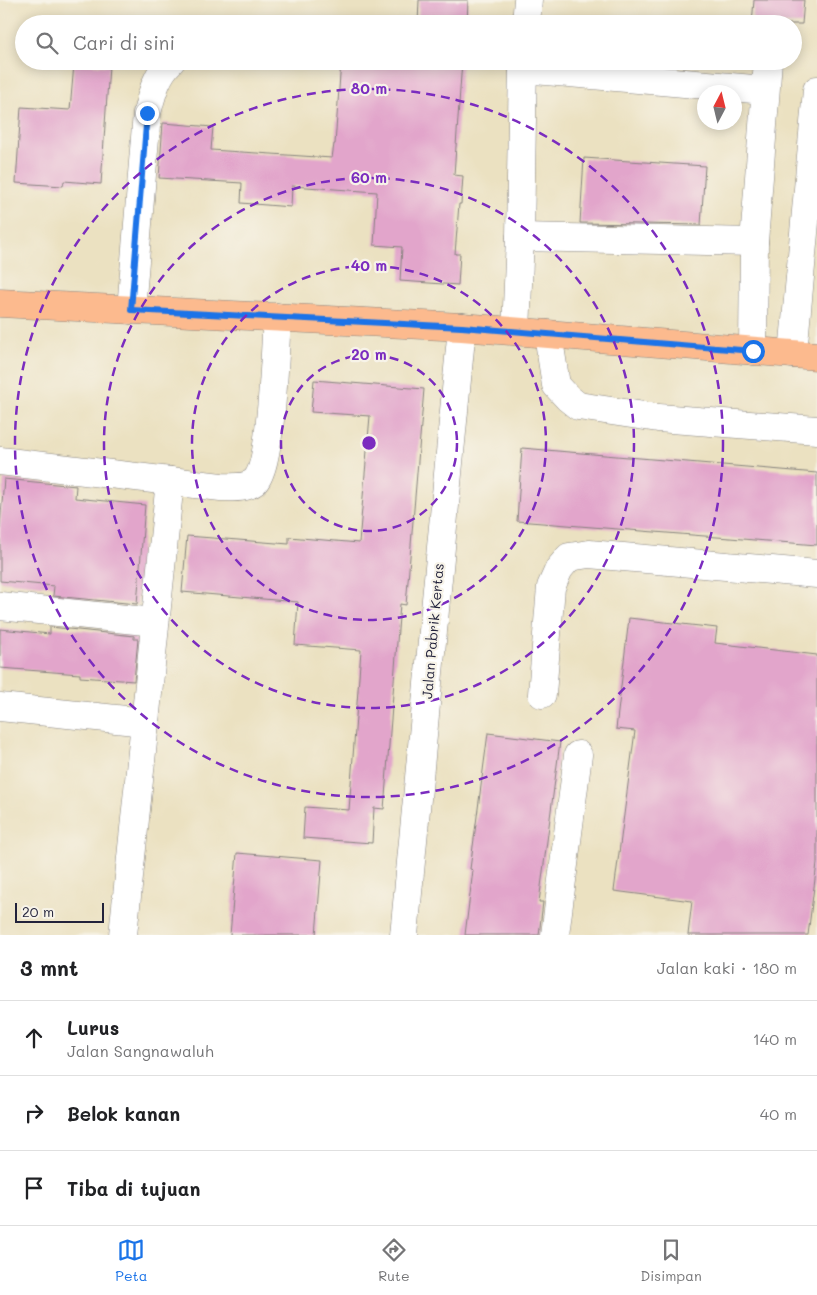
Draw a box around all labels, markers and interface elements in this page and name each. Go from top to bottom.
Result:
search box [15,15,802,70]
icon: search [33,29,61,57]
text: Cari di sini [73,30,175,55]
text: 80 m [351,78,387,98]
north arrow [697,85,742,130]
route end [136,102,159,125]
text: 60 m [351,167,387,187]
text: 40 m [351,255,387,275]
route start [742,340,765,363]
text: 20 m [351,344,387,364]
centre of rings [360,434,378,452]
street label: Jalan Pabrik Kertas [417,562,448,700]
scale bar [15,900,104,923]
text: 20 m [22,902,54,921]
text: 3 mnt [20,954,78,981]
text: Jalan kaki · 180 m [657,957,797,978]
text: Lurus [67,1015,119,1040]
icon: ahead [20,1024,48,1052]
text: 140 m [753,1028,797,1049]
text: Jalan Sangnawaluh [67,1040,214,1061]
icon: right [20,1099,48,1127]
text: Belok kanan [67,1101,180,1126]
text: 40 m [760,1103,797,1124]
icon: arrive [20,1174,48,1202]
text: Tiba di tujuan [67,1176,200,1201]
tab: Peta [115,1236,147,1285]
tab: Rute [378,1236,410,1285]
tab: Disimpan [640,1236,702,1285]

